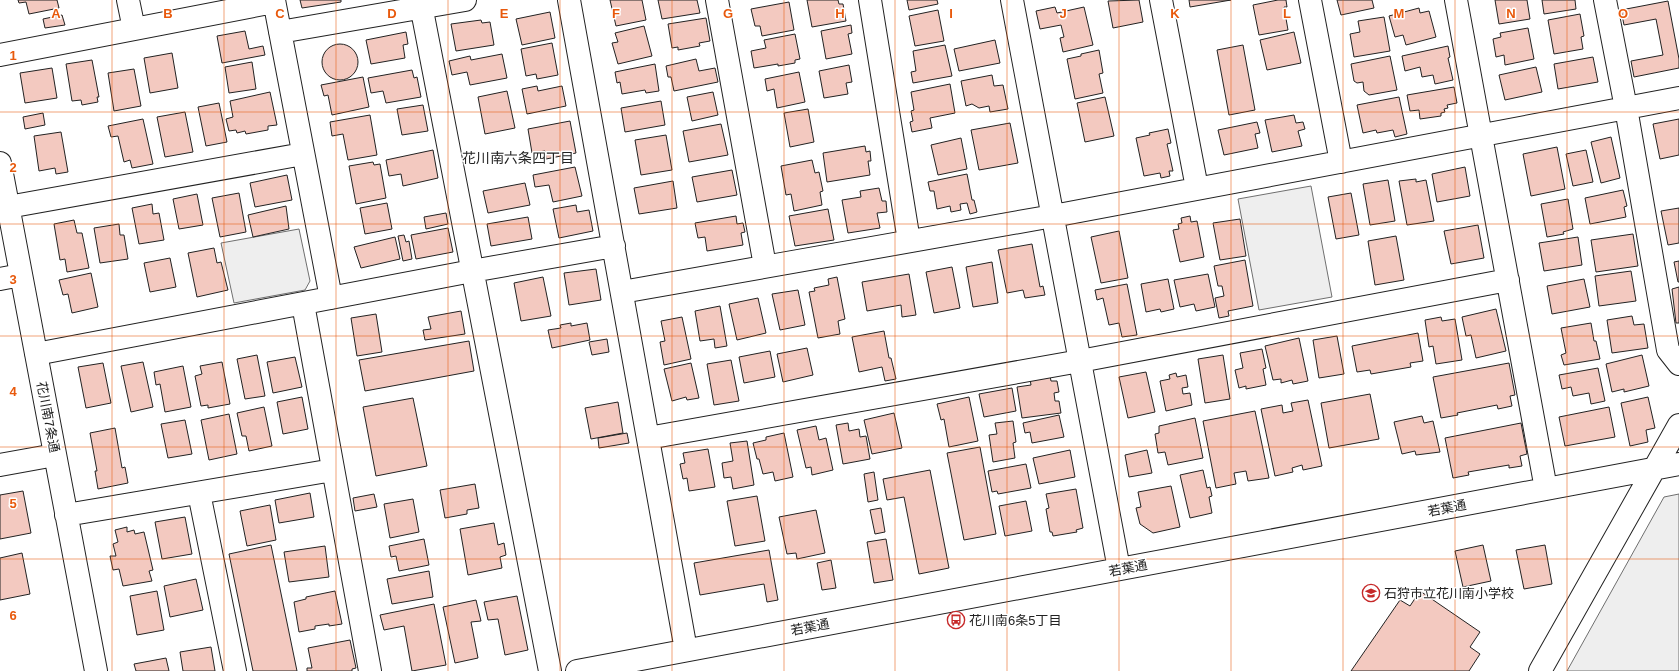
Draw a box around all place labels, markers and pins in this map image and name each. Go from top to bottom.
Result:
school or university icon: 石狩市立花川南小学校 [1361,583,1381,603]
place label: 石狩市立花川南小学校 [1384,586,1514,601]
bus stop icon: 花川南6条5丁目 [946,610,966,630]
place label: 花川南6条5丁目 [969,613,1061,628]

